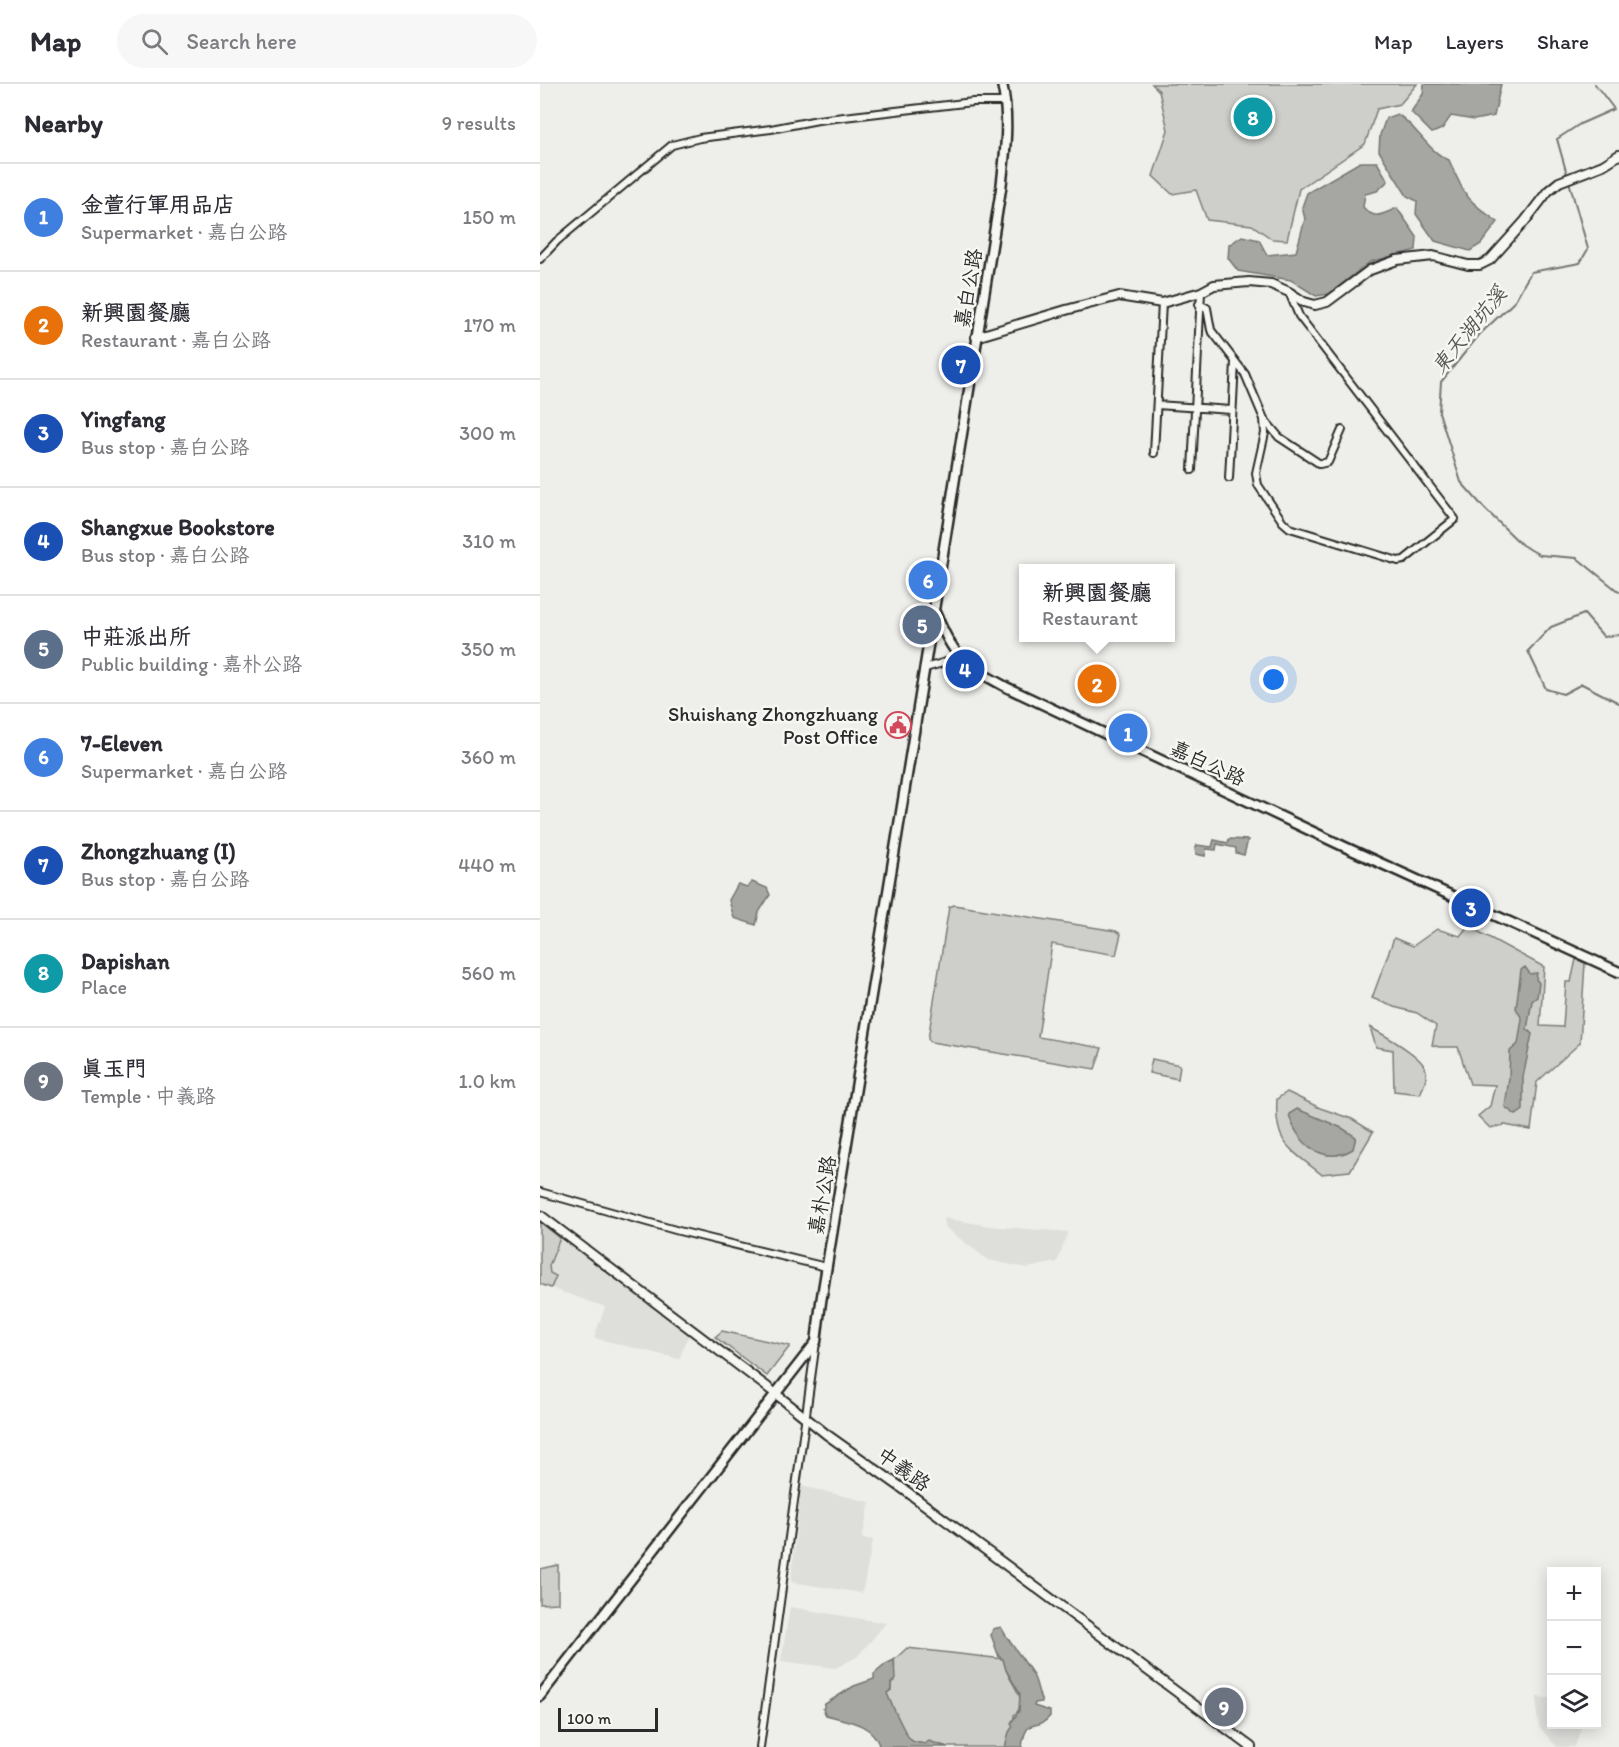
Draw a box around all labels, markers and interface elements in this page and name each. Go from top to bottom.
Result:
search box [117,14,537,68]
text: Map [30,24,81,58]
icon: search [138,25,171,58]
text: Search here [186,28,297,55]
text: Map [1374,29,1413,54]
text: Layers [1446,29,1504,54]
text: Share [1537,29,1589,54]
pin: 8 [1234,94,1272,140]
text: Nearby [24,107,103,139]
text: 9 results [442,111,516,135]
text: 金萱行軍用品店 [81,191,235,218]
text: 1 [39,205,48,229]
text: 150 m [463,205,516,229]
text: Supermarket · 嘉白公路 [81,220,287,244]
street label: 嘉白公路 [949,246,987,329]
water label: 東天湖坑溪 [1426,280,1512,378]
text: 新興園餐廳 [81,299,191,326]
text: 2 [38,313,49,337]
text: 170 m [463,313,516,337]
text: Restaurant · 嘉白公路 [81,328,271,352]
pin: 7 [942,342,980,388]
text: Yingfang [81,406,166,433]
text: 3 [38,421,49,445]
text: 300 m [459,421,516,445]
text: Bus stop · 嘉白公路 [81,435,249,459]
text: Shangxue Bookstore [81,514,275,541]
text: 4 [37,529,50,553]
text: 310 m [462,529,516,553]
text: Bus stop · 嘉白公路 [81,543,249,567]
pin: 6 [908,558,948,602]
popup [1019,564,1175,642]
text: 新興園餐廳 [1042,579,1152,606]
pin: 5 [902,602,941,648]
text: Restaurant [1042,606,1138,630]
text: 中莊派出所 [81,623,191,650]
text: 5 [38,637,49,661]
text: 350 m [461,637,516,661]
pin: 4 [946,646,984,692]
text: Public building · 嘉朴公路 [81,652,302,676]
pin: 2 [1078,662,1116,706]
your location [1259,665,1288,694]
place label: Shuishang Zhongzhuang Post Office [668,702,879,749]
public building icon: Shuishang Zhongzhuang Post Office [883,710,913,740]
pin: 1 [1108,710,1148,756]
text: 7-Eleven [81,730,163,757]
street label: 嘉白公路 [1167,735,1250,791]
text: 6 [38,745,49,769]
text: 360 m [461,745,516,769]
text: Supermarket · 嘉白公路 [81,759,287,783]
text: Zhongzhuang (I) [81,838,236,865]
text: 7 [39,853,48,877]
text: 440 m [458,853,516,877]
text: Bus stop · 嘉白公路 [81,867,249,891]
pin: 3 [1452,886,1490,930]
text: Dapishan [81,948,170,975]
text: 8 [38,961,49,985]
text: 560 m [461,961,516,985]
text: Place [81,975,127,999]
text: 真玉門 [81,1055,147,1082]
text: 9 [38,1069,49,1093]
text: 1.0 km [459,1069,516,1093]
text: Temple · 中義路 [81,1084,215,1108]
street label: 嘉朴公路 [803,1153,841,1236]
street label: 中義路 [873,1442,936,1497]
map controls [1547,1567,1601,1729]
button: + [1547,1567,1601,1621]
button: − [1547,1621,1601,1675]
button: layers [1547,1675,1601,1729]
pin: 9 [1204,1684,1244,1730]
scale bar [558,1705,658,1732]
text: 100 m [567,1709,611,1728]

